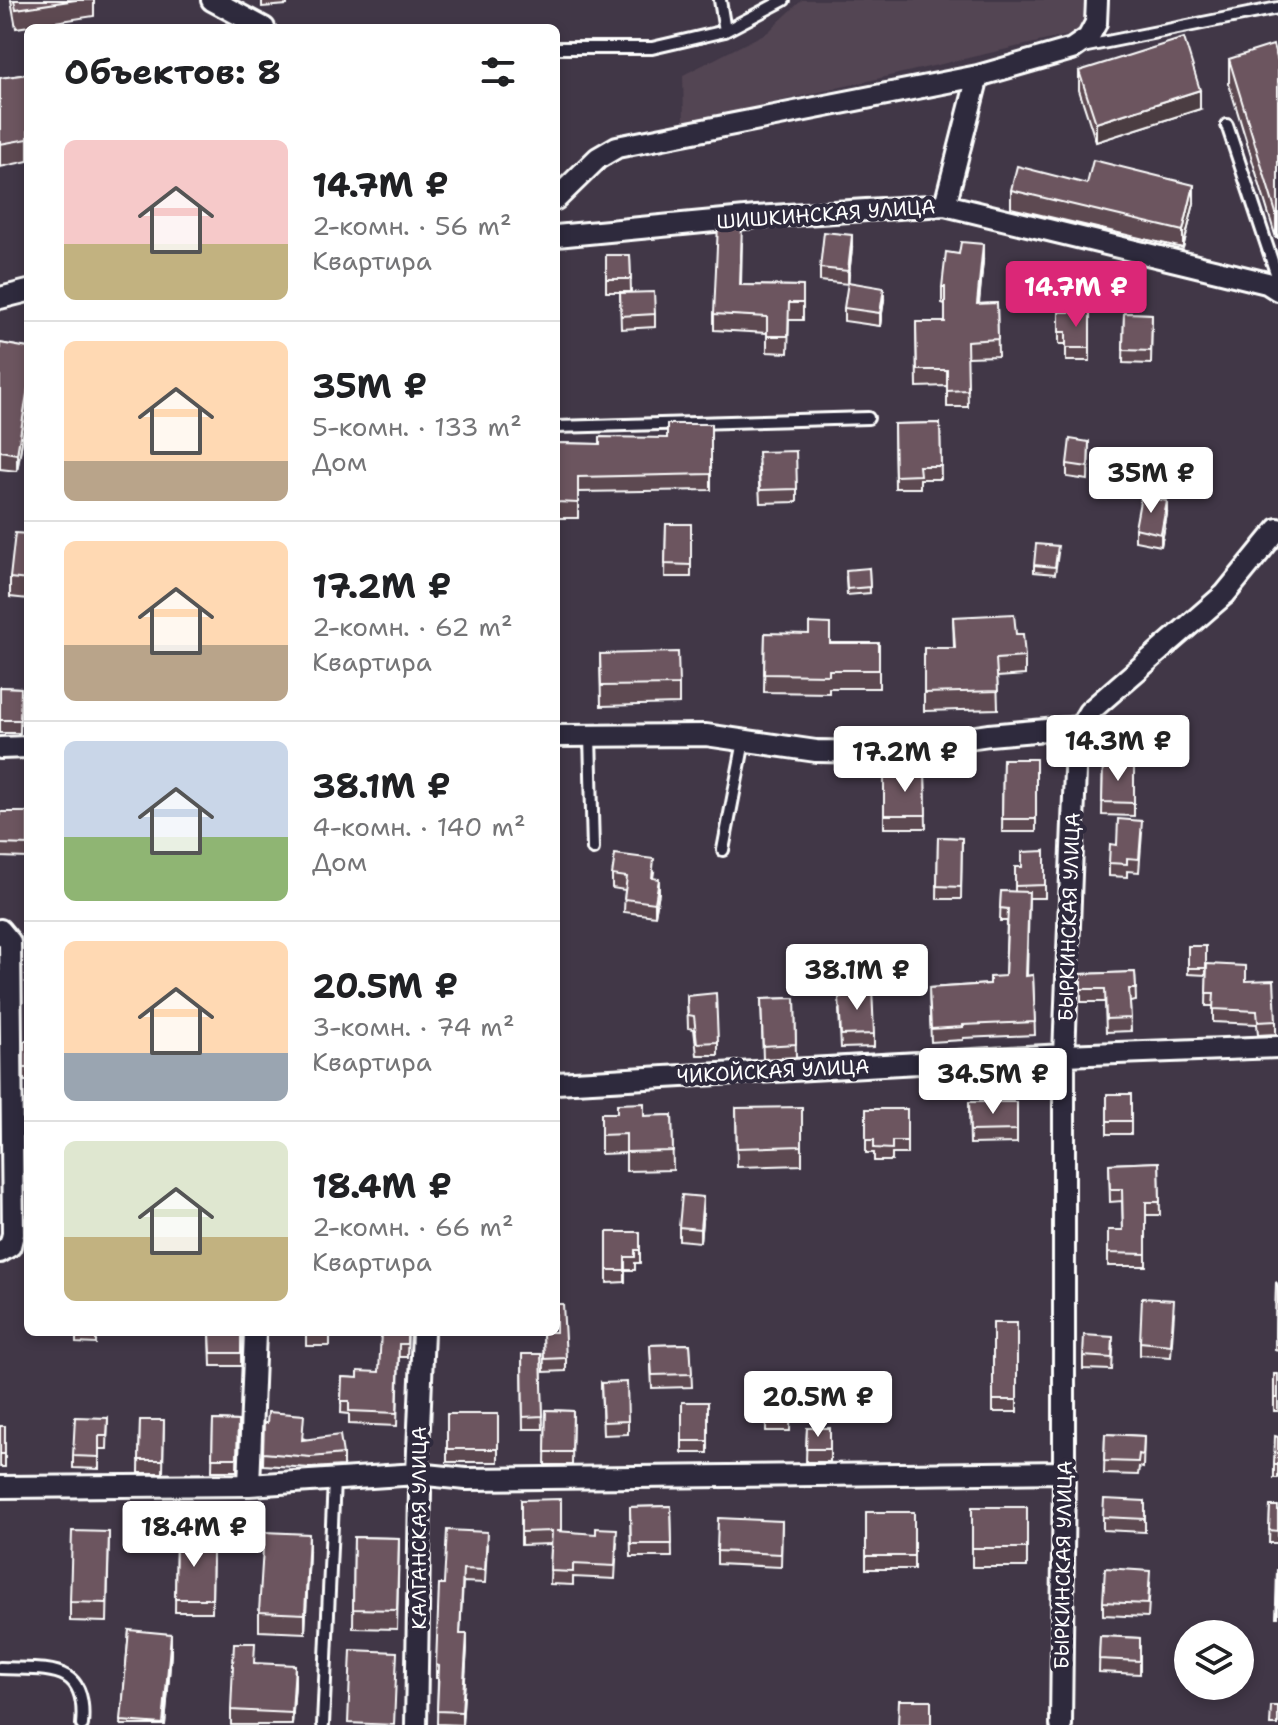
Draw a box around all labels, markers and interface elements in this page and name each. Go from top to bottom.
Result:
text: Объектов: 8 [64,49,281,95]
icon: filters [476,50,520,94]
text: 14.7M ₽ [312,162,449,208]
icon: home [128,172,224,268]
street label: ШИШКИНСКАЯ УЛИЦА [716,193,936,235]
text: 2-комн. · 56 m² [312,208,512,243]
text: Квартира [312,243,432,278]
pin: 14.7M ₽ [1002,261,1150,329]
text: 14.7M ₽ [1024,269,1128,304]
text: 35M ₽ [312,363,427,409]
icon: home [128,373,224,469]
text: 5-комн. · 133 m² [312,409,522,444]
text: Дом [312,444,367,479]
pin: 35M ₽ [1095,447,1207,515]
text: 35M ₽ [1107,455,1195,490]
text: 17.2M ₽ [312,563,451,609]
icon: home [128,573,224,669]
text: 2-комн. · 62 m² [312,609,513,644]
text: Квартира [312,644,432,679]
pin: 14.3M ₽ [1044,715,1192,783]
text: 14.3M ₽ [1064,723,1172,758]
pin: 17.2M ₽ [831,726,979,794]
text: 17.2M ₽ [852,734,958,769]
text: 38.1M ₽ [312,763,451,809]
icon: home [128,773,224,869]
text: 4-комн. · 140 m² [312,809,526,844]
street label: БЫРКИНСКАЯ УЛИЦА [1052,812,1086,1022]
text: Дом [312,844,367,879]
pin: 38.1M ₽ [783,944,931,1012]
text: 38.1M ₽ [804,952,910,987]
text: 20.5M ₽ [312,963,458,1009]
icon: home [128,973,224,1069]
text: 3-комн. · 74 m² [312,1009,515,1044]
text: Квартира [312,1044,432,1079]
pin: 34.5M ₽ [919,1048,1067,1116]
street label: ЧИКОЙСКАЯ УЛИЦА [676,1053,870,1089]
text: 34.5M ₽ [937,1056,1049,1091]
text: 18.4M ₽ [312,1163,452,1209]
icon: home [128,1173,224,1269]
text: 2-комн. · 66 m² [312,1209,514,1244]
text: Квартира [312,1244,432,1279]
pin: 20.5M ₽ [744,1371,892,1439]
text: 20.5M ₽ [762,1379,874,1414]
street label: КАЛГАНСКАЯ УЛИЦА [406,1426,432,1630]
street label: БЫРКИНСКАЯ УЛИЦА [1048,1460,1078,1670]
pin: 18.4M ₽ [120,1501,268,1569]
text: 18.4M ₽ [140,1509,248,1544]
map controls [1174,1620,1254,1700]
button: layers [1174,1620,1254,1700]

